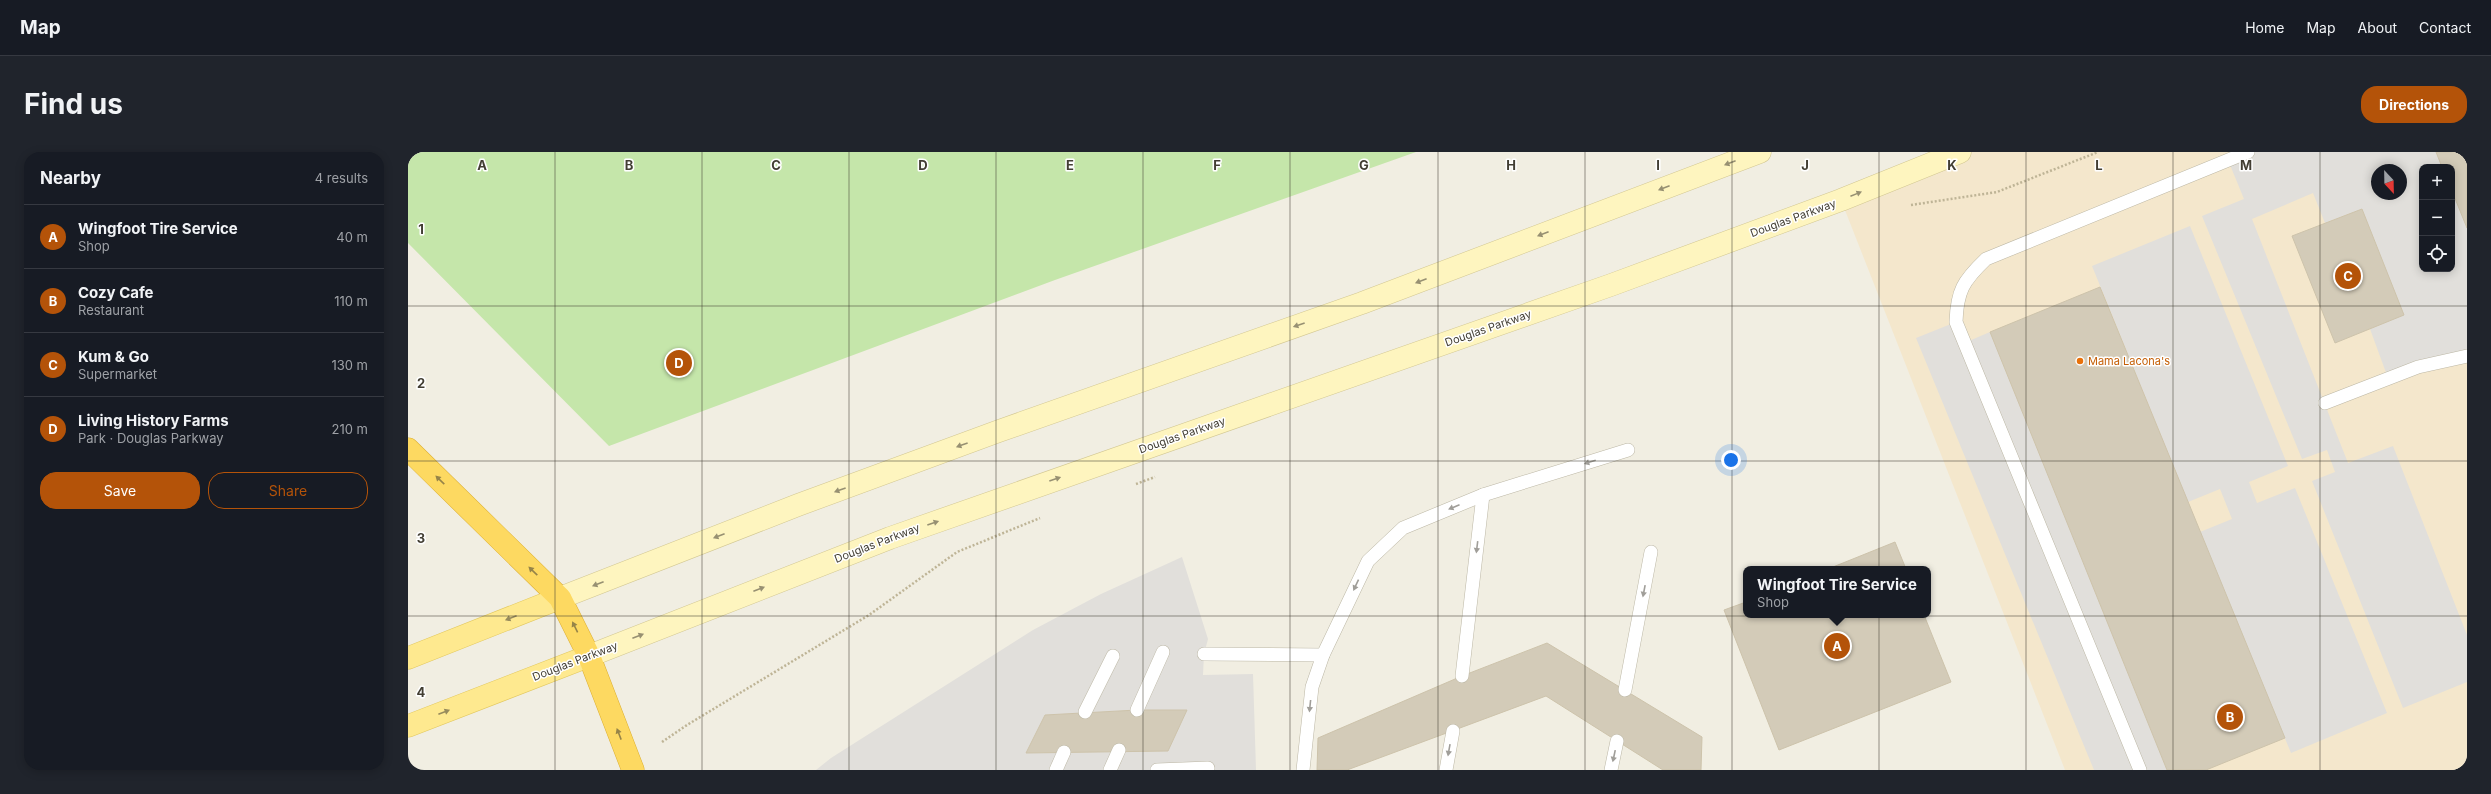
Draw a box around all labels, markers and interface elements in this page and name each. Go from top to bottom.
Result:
text: Map [20,16,61,39]
text: Home [2245,19,2284,36]
text: Map [2306,19,2336,36]
text: About [2358,19,2397,36]
text: Contact [2419,19,2471,36]
button: Directions [2361,86,2467,123]
text: Find us [24,87,123,121]
text: A [477,157,487,173]
text: B [625,157,634,173]
text: C [771,157,781,173]
text: D [918,157,928,173]
text: E [1066,157,1074,173]
text: F [1213,157,1221,173]
text: G [1359,157,1369,173]
text: H [1506,157,1516,173]
text: I [1656,157,1660,173]
text: J [1801,157,1809,173]
text: K [1947,157,1957,173]
text: L [2095,157,2103,173]
text: M [2240,157,2252,173]
one-way arrow [1724,161,1736,167]
north arrow [2371,164,2407,200]
map controls [2419,164,2455,272]
button: + [2419,164,2455,200]
text: Nearby [40,168,101,188]
text: 4 results [315,170,368,186]
one-way arrow [1658,186,1670,192]
one-way arrow [1851,191,1862,197]
street label: Douglas Parkway [1748,196,1838,240]
button: − [2419,200,2455,236]
text: Wingfoot Tire Service [78,219,238,238]
text: 1 [418,221,424,237]
text: A [48,229,58,245]
text: 40 m [336,229,368,245]
one-way arrow [1536,232,1548,238]
button: locate [2419,236,2455,272]
text: Shop [78,238,110,254]
pin: C [2335,261,2361,291]
one-way arrow [1415,278,1427,284]
text: Cozy Cafe [78,283,154,302]
text: B [49,293,57,309]
text: 110 m [334,293,368,309]
text: Restaurant [78,302,144,318]
street label: Douglas Parkway [1443,307,1533,349]
one-way arrow [1293,323,1305,329]
text: Kum & Go [78,347,149,366]
pin: D [666,348,692,378]
place label: Mama Lacona's [2088,354,2170,368]
marker: Mama Lacona's [2075,356,2085,366]
text: C [48,357,58,373]
text: 130 m [331,357,368,373]
text: Supermarket [78,366,157,382]
text: 2 [417,375,425,391]
text: Living History Farms [78,411,229,430]
street label: Douglas Parkway [1137,414,1227,456]
text: D [48,421,58,437]
text: 210 m [332,421,368,437]
text: Park · Douglas Parkway [78,430,224,446]
one-way arrow [956,442,968,448]
your location [1721,450,1741,470]
one-way arrow [1584,459,1596,465]
button: Save [40,472,200,509]
button: Share [208,472,368,509]
one-way arrow [435,475,445,485]
one-way arrow [1050,476,1062,482]
one-way arrow [834,487,846,493]
one-way arrow [1447,504,1459,510]
one-way arrow [927,519,939,525]
street label: Douglas Parkway [832,520,922,566]
text: 3 [417,530,425,546]
one-way arrow [713,534,725,540]
one-way arrow [1474,541,1480,553]
one-way arrow [528,566,538,576]
popup [1743,566,1931,618]
text: Wingfoot Tire Service [1757,575,1917,594]
one-way arrow [1353,580,1359,591]
one-way arrow [591,581,603,587]
one-way arrow [1641,585,1647,597]
one-way arrow [753,586,764,592]
text: Shop [1757,594,1789,610]
one-way arrow [505,615,517,621]
one-way arrow [571,621,578,633]
pin: A [1824,631,1850,661]
one-way arrow [632,633,644,639]
street label: Douglas Parkway [530,638,620,684]
text: 4 [417,684,426,700]
one-way arrow [1307,700,1314,712]
pin: B [2217,702,2243,732]
one-way arrow [439,709,451,715]
one-way arrow [615,727,621,739]
one-way arrow [1446,744,1452,756]
one-way arrow [1611,749,1617,762]

